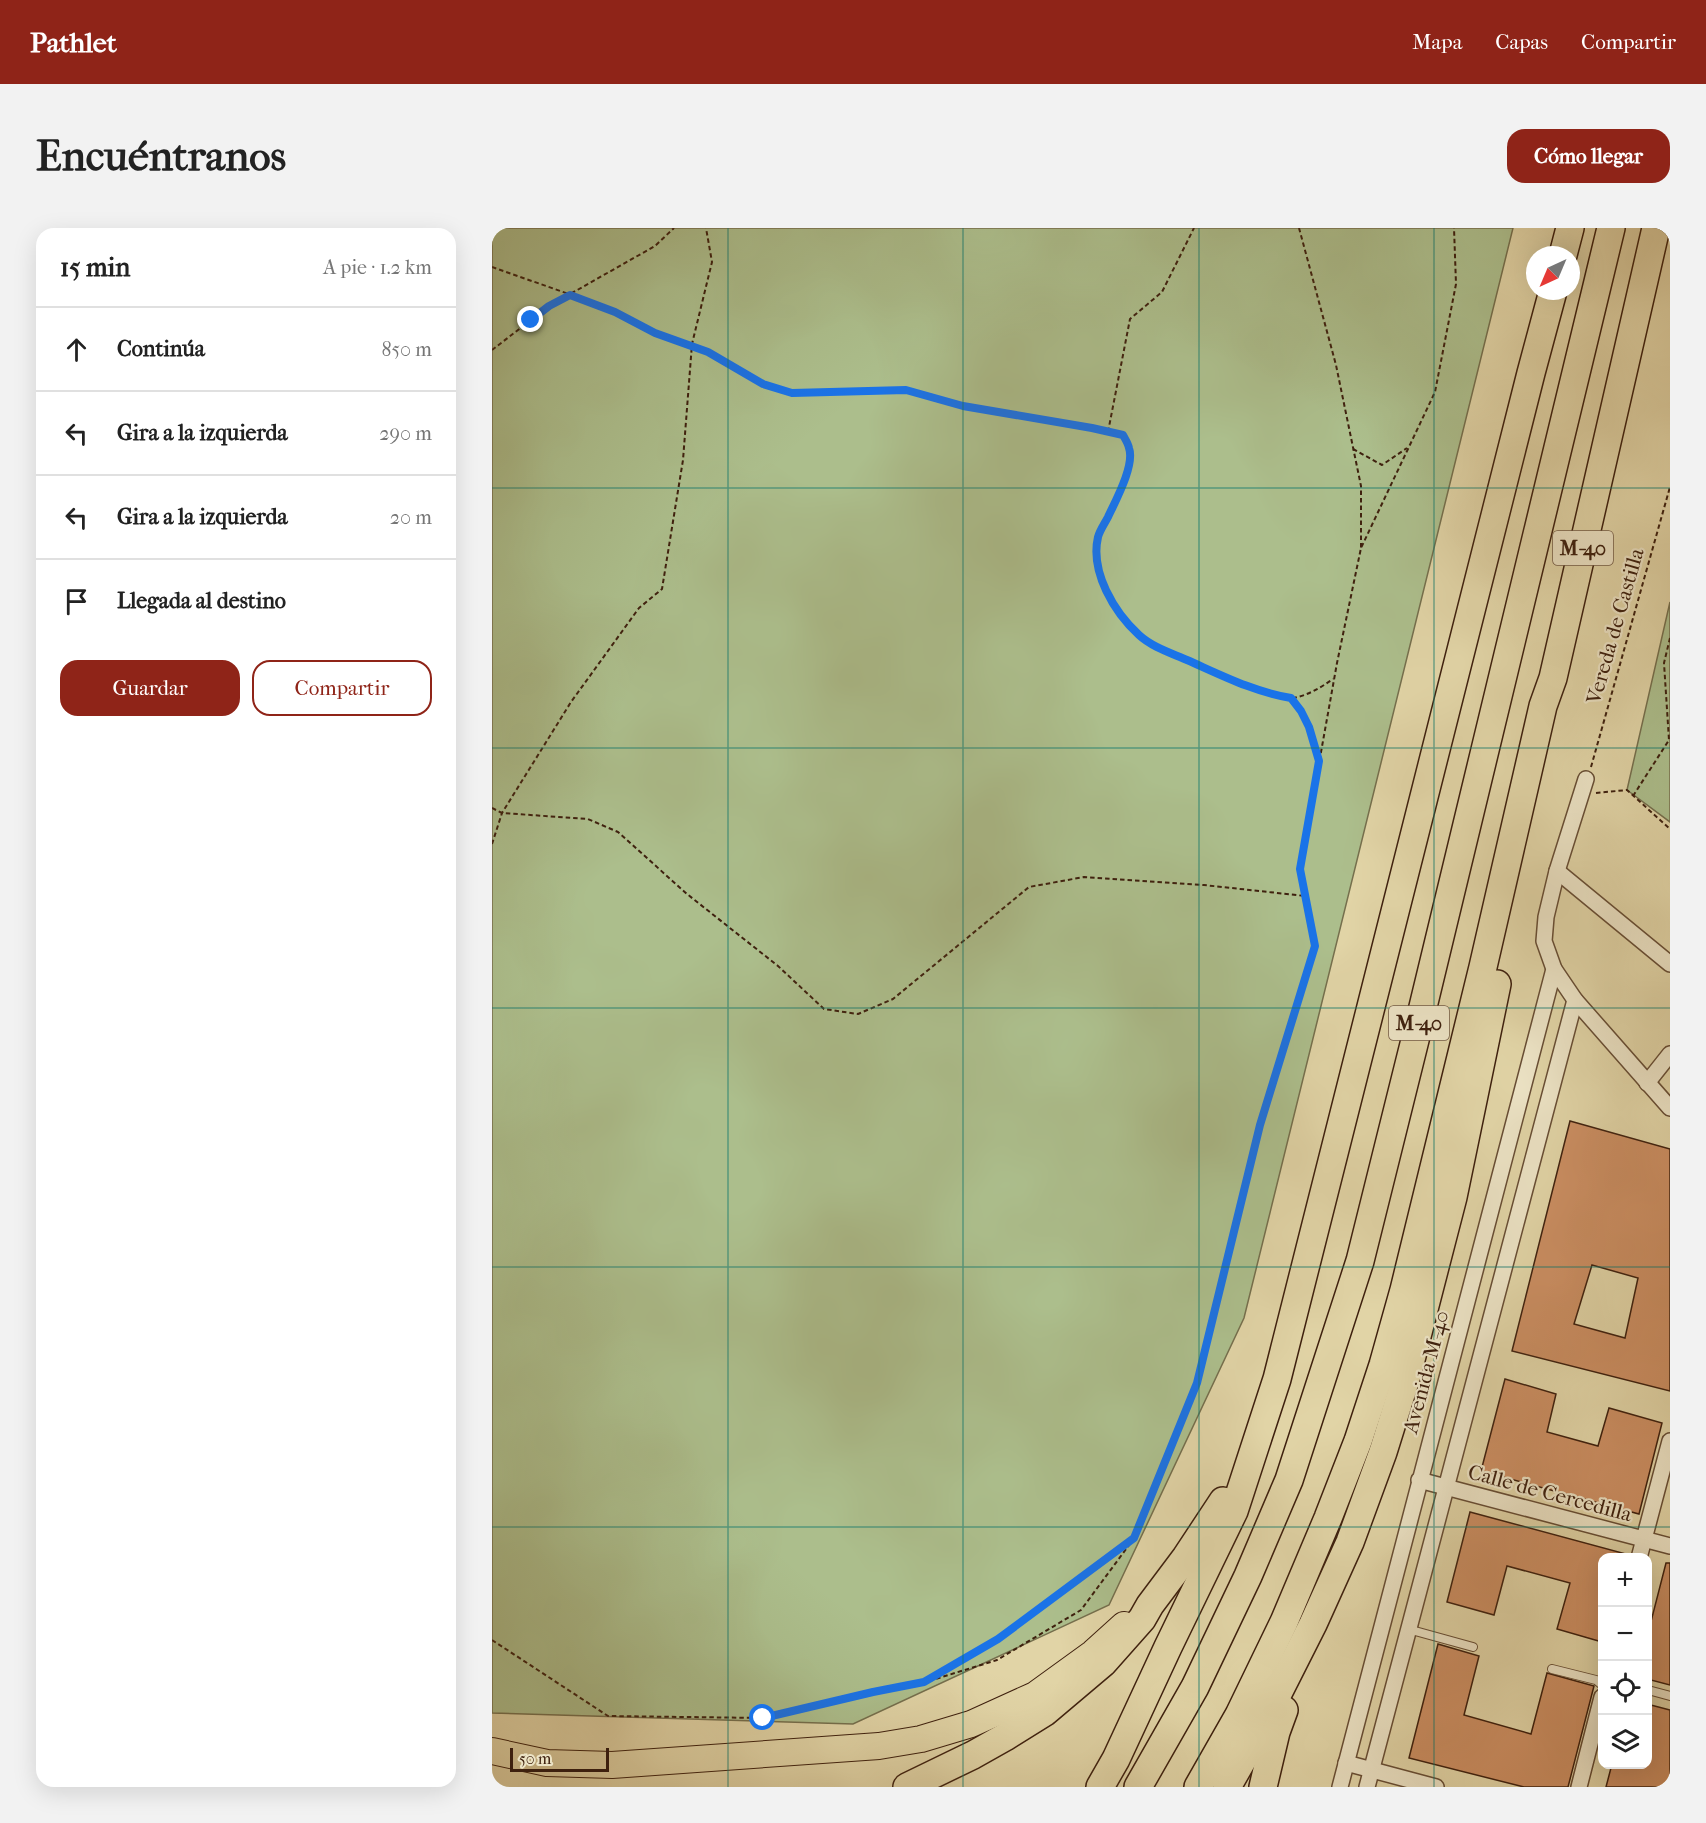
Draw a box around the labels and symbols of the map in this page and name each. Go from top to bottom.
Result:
north arrow [1526,246,1580,300]
route end [517,306,543,332]
road number: M-40 [1553,531,1613,565]
street label: Vereda de Castilla [1581,545,1649,707]
road number: M-40 [1389,1006,1449,1040]
street label: Avenida M-40 [1398,1308,1454,1437]
street label: Calle de Cercedilla [1465,1460,1635,1526]
route start [749,1704,775,1730]
scale bar [510,1745,609,1772]

